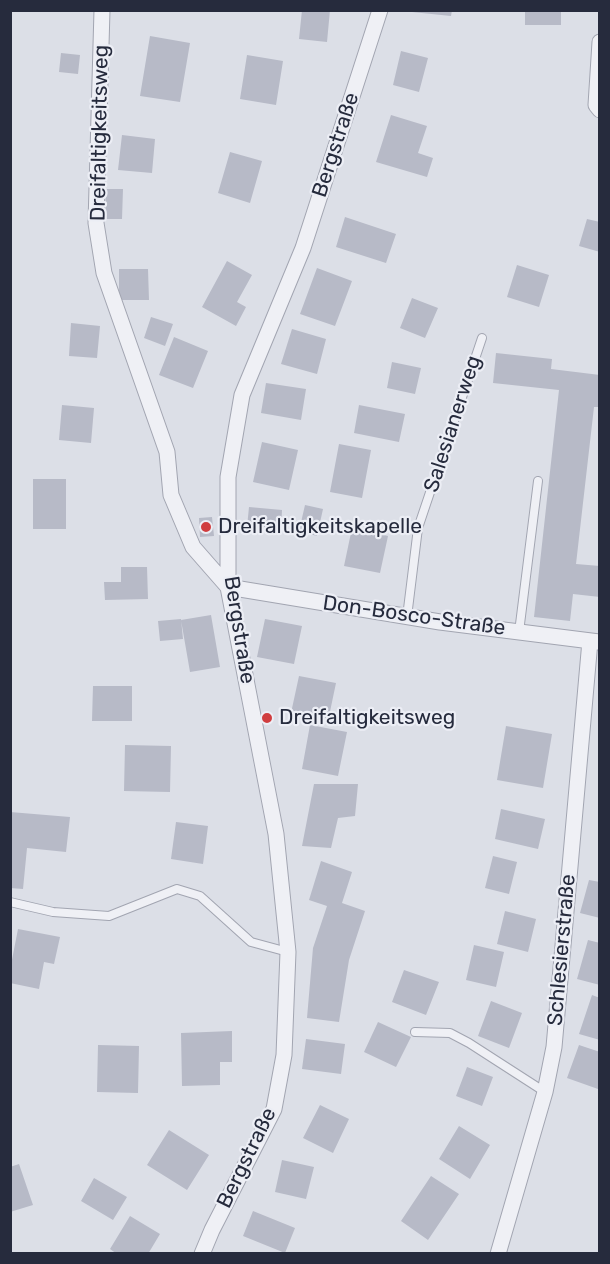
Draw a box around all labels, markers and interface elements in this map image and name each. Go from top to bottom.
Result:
street label: Dreifaltigkeitsweg [86,45,114,221]
street label: Bergstraße [307,90,365,200]
street label: Salesianerweg [419,352,487,496]
place label: Dreifaltigkeitskapelle [218,514,422,540]
marker: Dreifaltigkeitskapelle [199,520,213,534]
street label: Bergstraße [218,574,260,686]
street label: Don-Bosco-Straße [321,591,507,641]
place label: Dreifaltigkeitsweg [279,705,455,731]
marker: Dreifaltigkeitsweg [260,711,274,725]
street label: Schlesierstraße [543,873,581,1027]
street label: Bergstraße [212,1104,282,1212]

